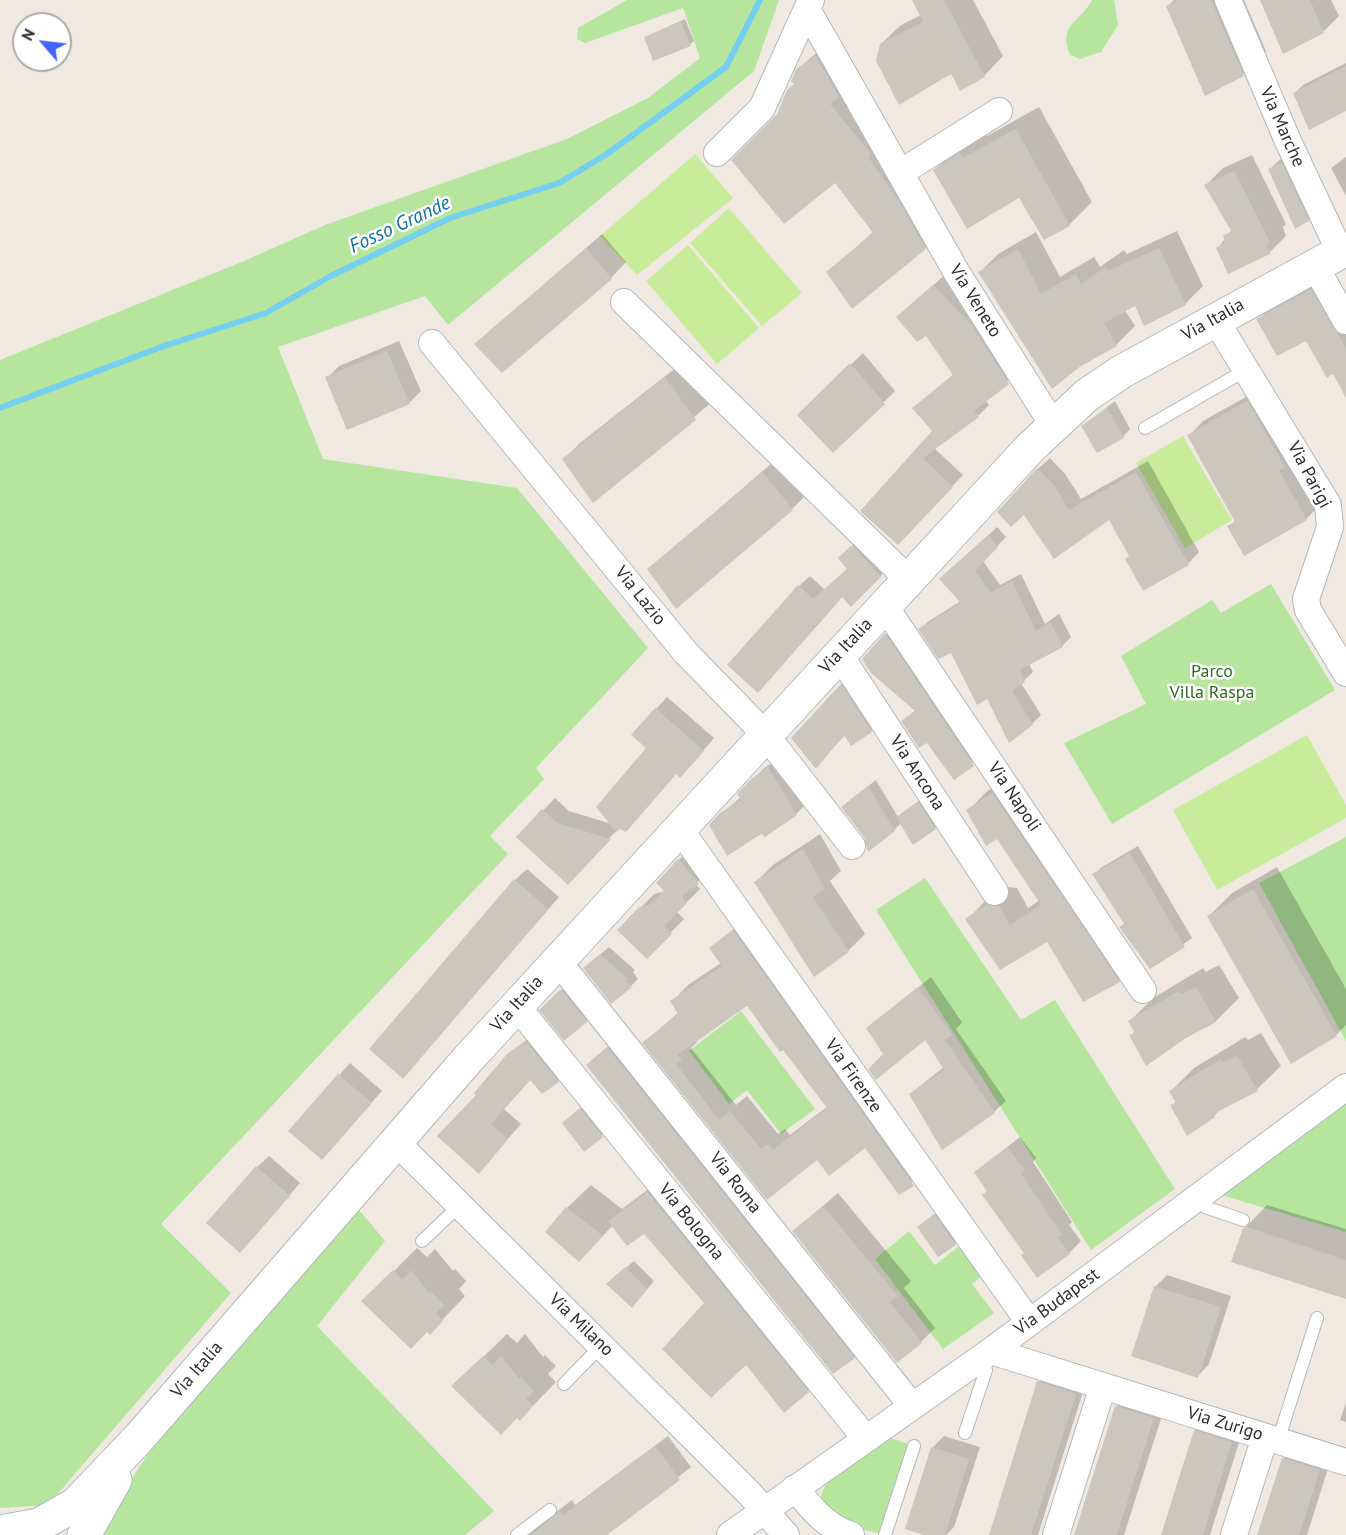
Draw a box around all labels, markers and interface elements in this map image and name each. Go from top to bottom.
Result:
north arrow [12,12,72,72]
text: N [17,25,39,44]
street label: Via Marche [1255,84,1309,170]
water label: Fosso Grande [346,191,454,259]
street label: Via Veneto [944,261,1006,341]
street label: Via Italia [1178,294,1248,346]
street label: Via Parigi [1282,438,1336,512]
street label: Via Lazio [610,562,670,630]
street label: Via Italia [815,614,877,678]
park label: Parco Villa Raspa [1170,661,1254,704]
street label: Via Ancona [885,731,949,815]
street label: Via Napoli [983,758,1045,836]
street label: Via Italia [486,971,548,1037]
street label: Via Firenze [820,1035,886,1117]
street label: Via Roma [704,1148,766,1218]
street label: Via Bologna [654,1179,728,1265]
street label: Via Budapest [1010,1264,1104,1340]
street label: Via Milano [544,1289,618,1361]
street label: Via Italia [167,1337,227,1403]
street label: Via Zurigo [1184,1402,1266,1446]

